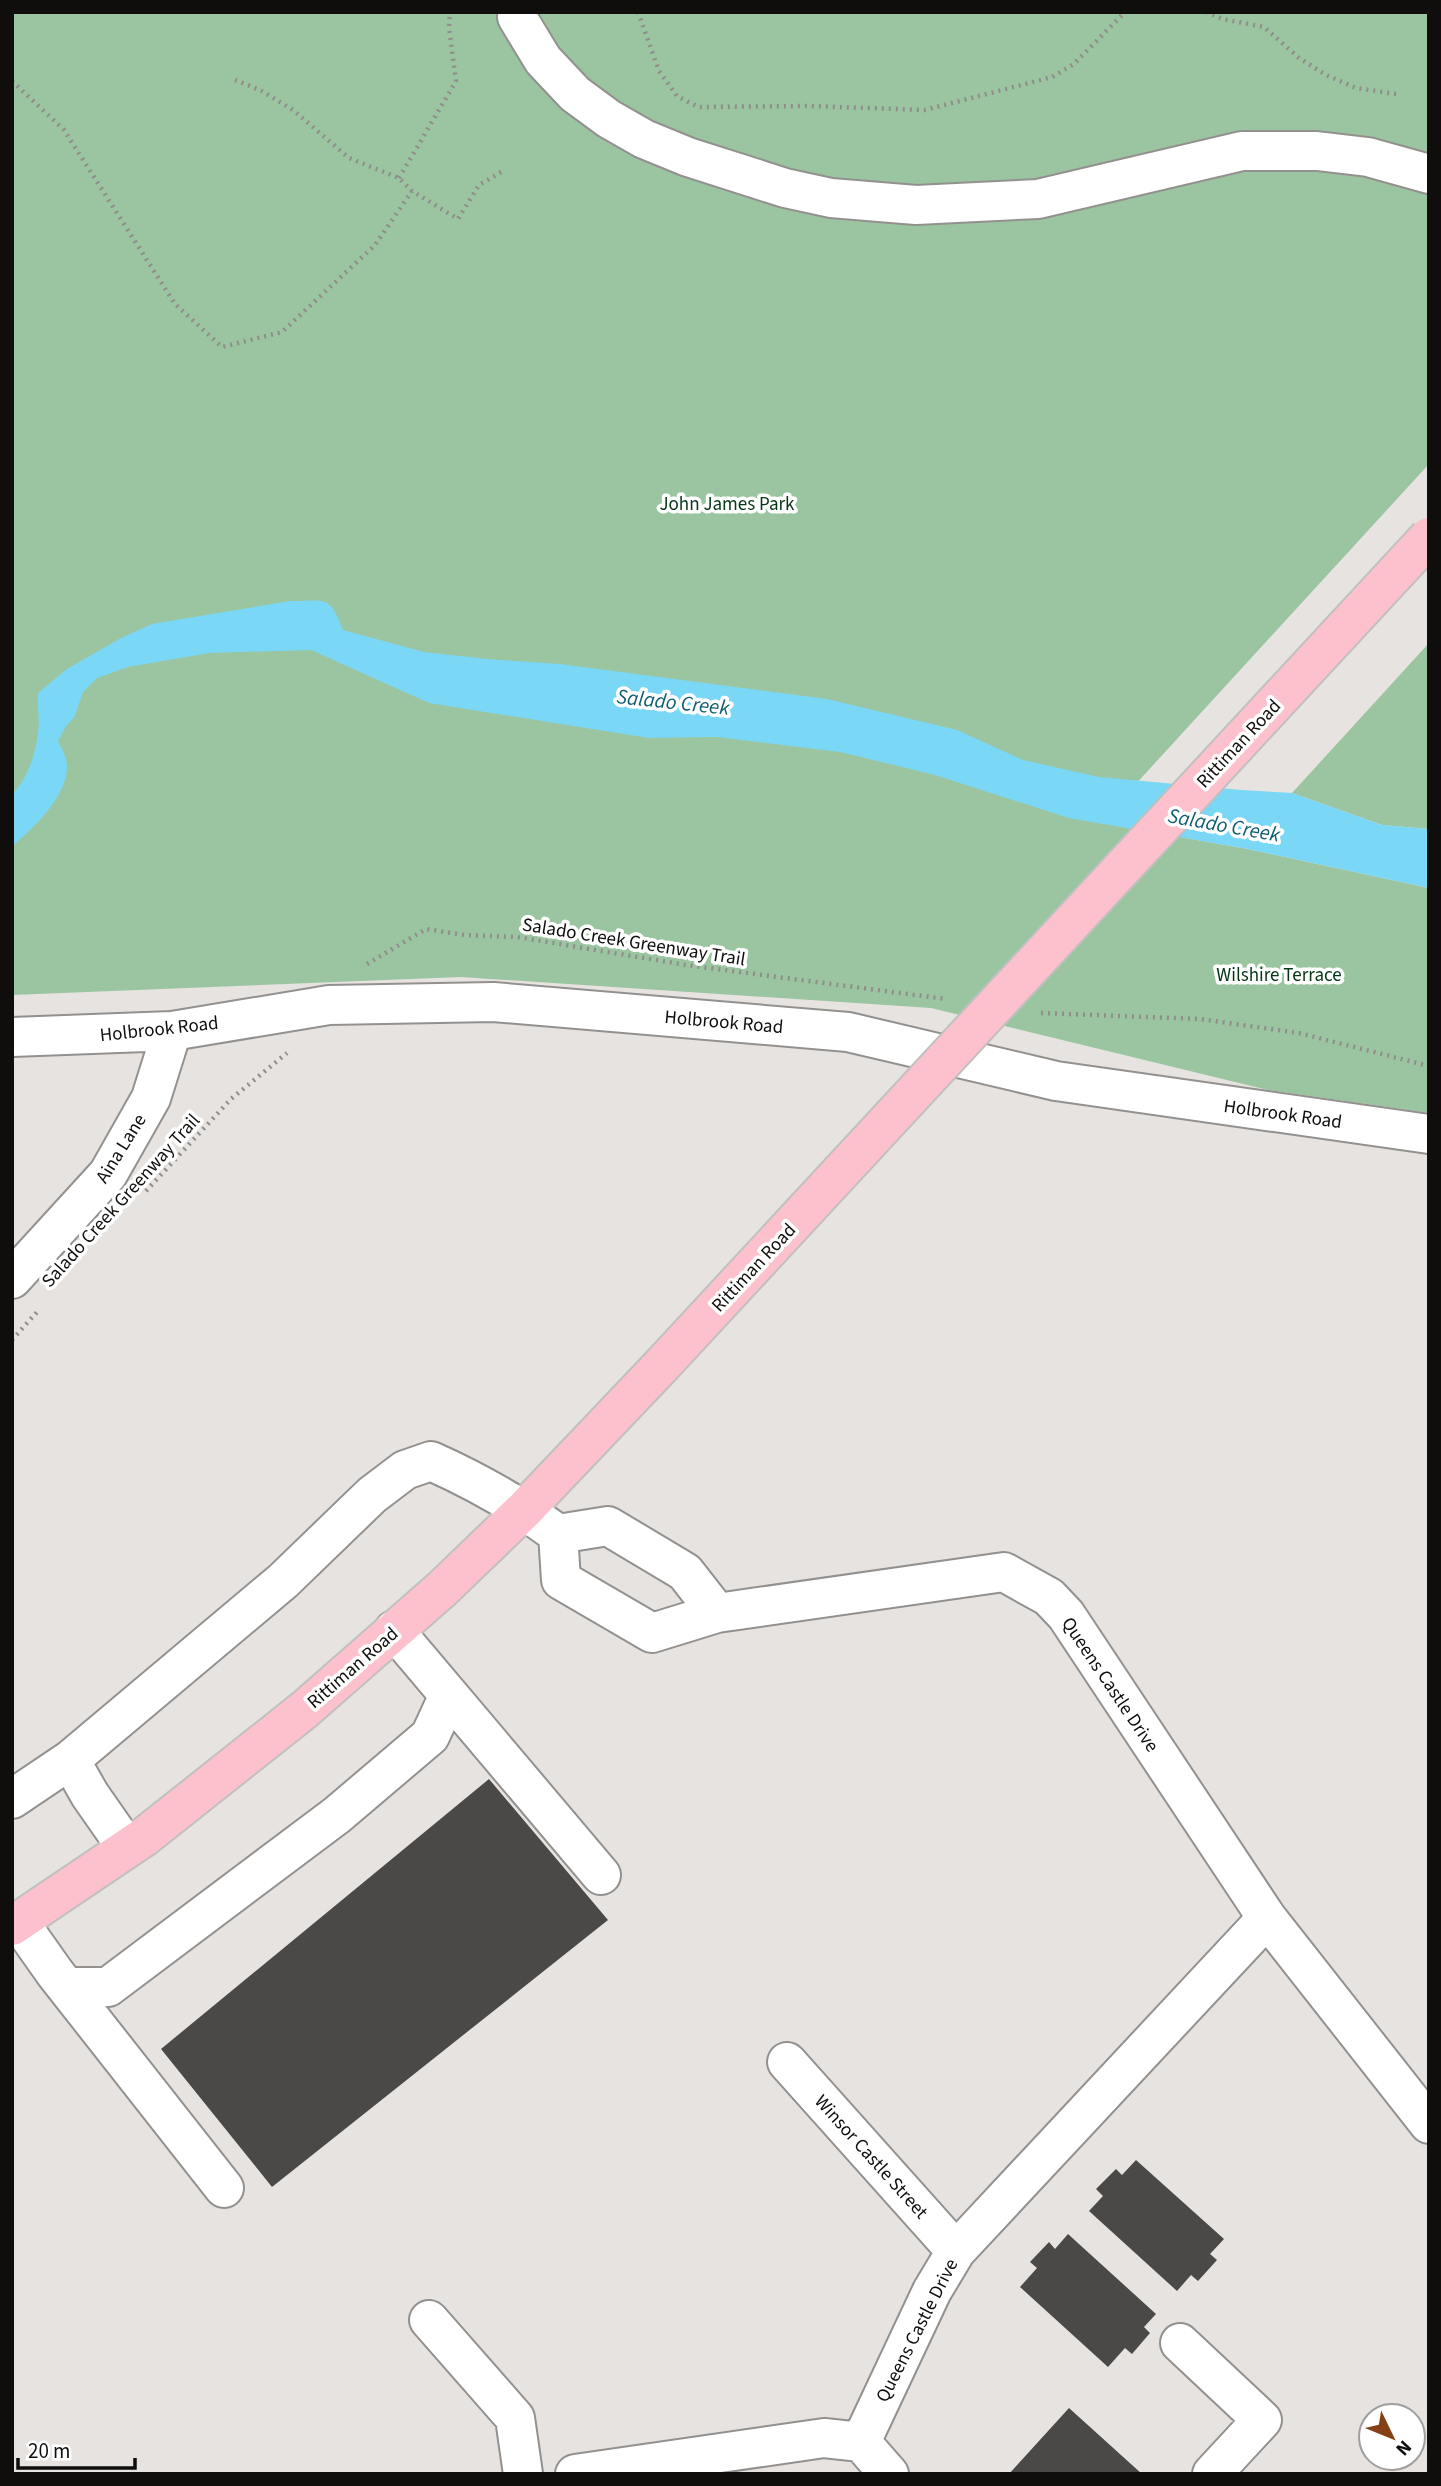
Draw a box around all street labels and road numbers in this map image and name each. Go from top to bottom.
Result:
street label: Rittiman Road [1191,694,1287,795]
street label: Salado Creek Greenway Trail [520,911,747,973]
street label: Holbrook Road [663,1004,784,1041]
street label: Holbrook Road [99,1010,220,1049]
street label: Holbrook Road [1222,1093,1344,1136]
street label: Salado Creek Greenway Trail [36,1108,207,1294]
street label: Aina Lane [89,1109,153,1189]
street label: Rittiman Road [706,1218,802,1319]
street label: Queens Castle Drive [1054,1612,1165,1758]
street label: Rittiman Road [302,1621,404,1715]
street label: Winsor Castle Street [808,2089,934,2225]
street label: Queens Castle Drive [870,2254,965,2407]

